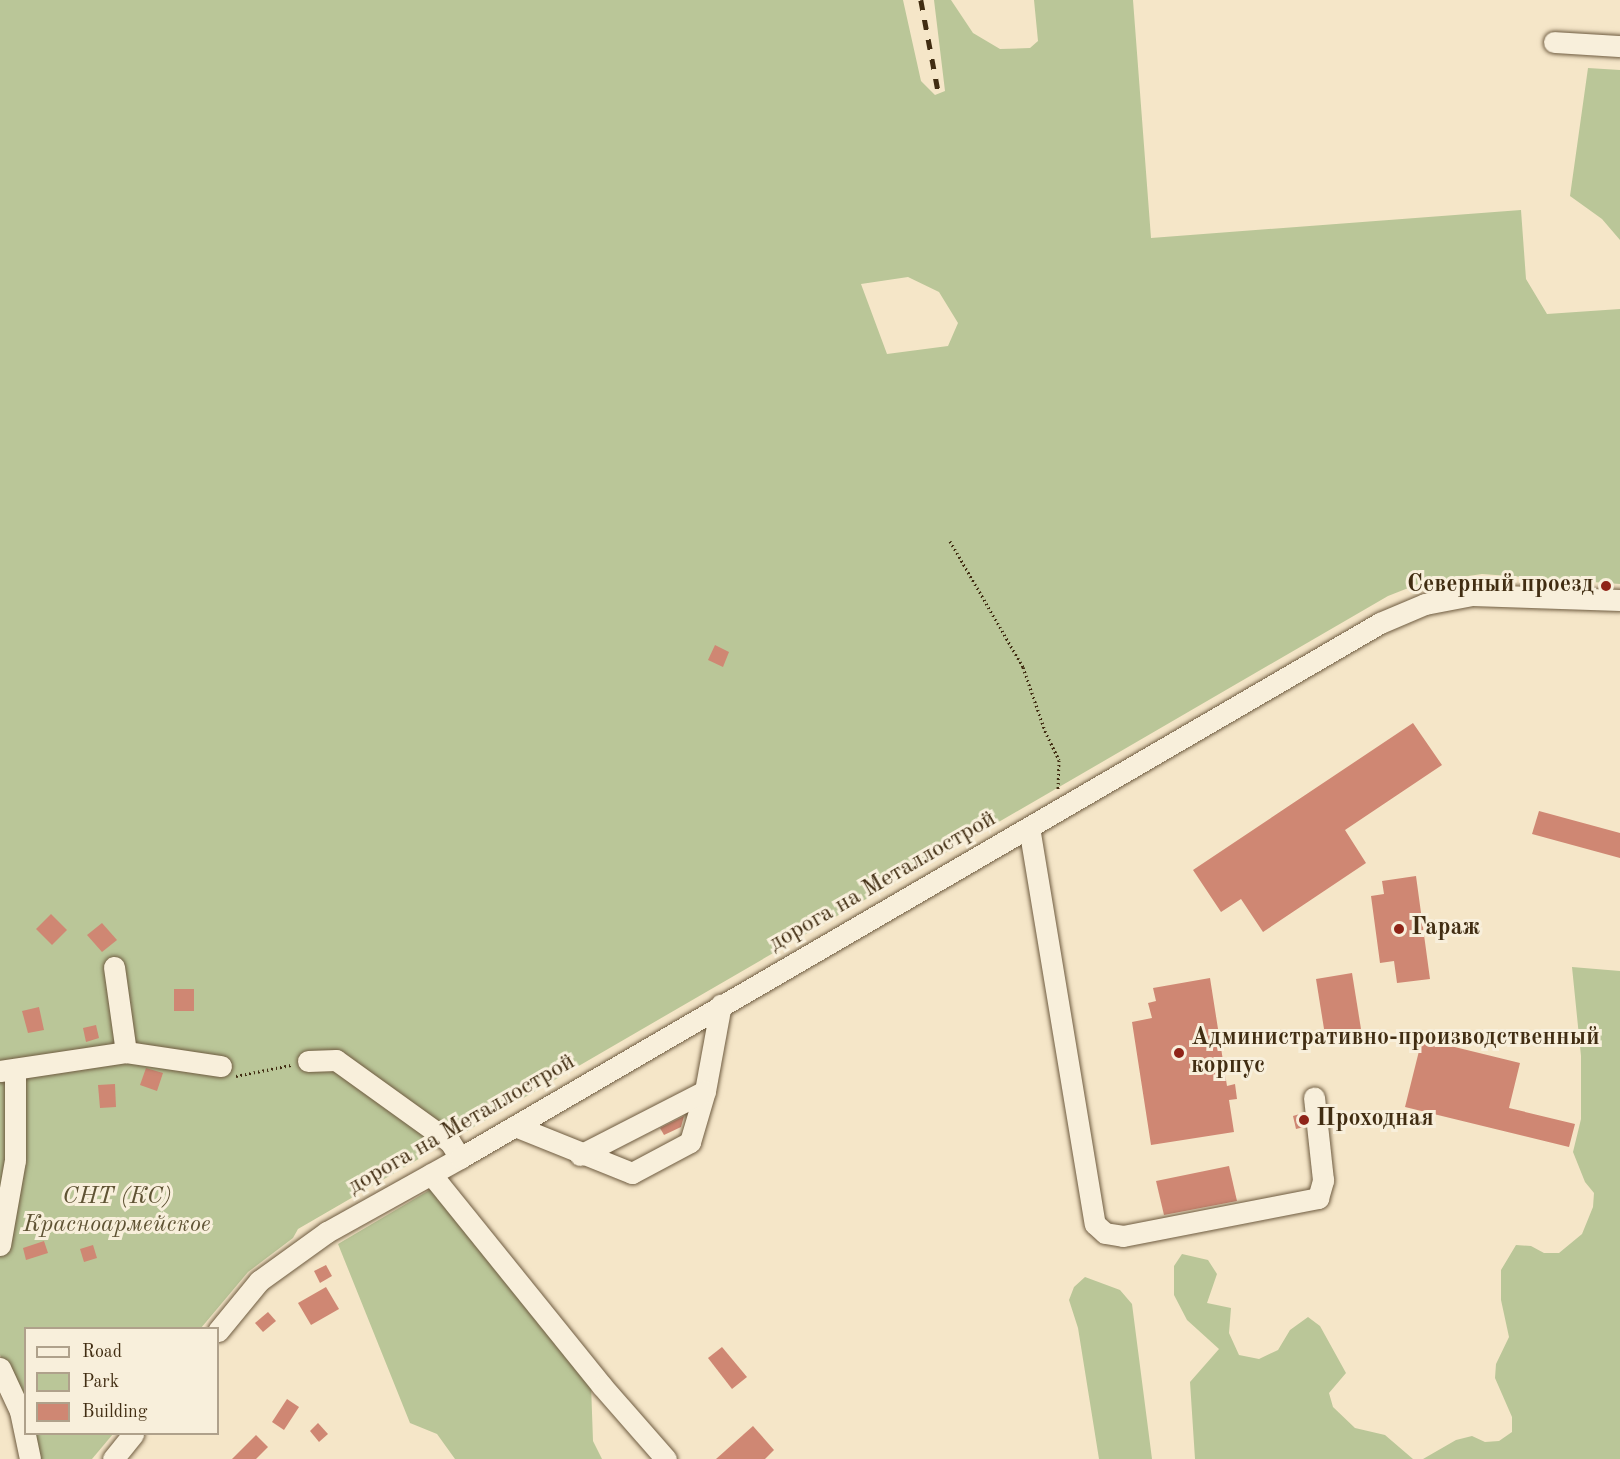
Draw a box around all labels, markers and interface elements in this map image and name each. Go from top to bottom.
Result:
place label: Северный проезд [1407,572,1594,600]
marker: Северный проезд [1599,579,1613,593]
street label: дорога на Металлострой [764,805,1002,959]
place label: Гараж [1411,915,1480,943]
marker: Гараж [1392,922,1406,936]
place label: Административно-производственный корпус [1191,1025,1600,1081]
marker: Административно-производственный корпус [1172,1046,1186,1060]
street label: дорога на Металлострой [343,1048,581,1202]
place label: Проходная [1316,1106,1434,1134]
marker: Проходная [1297,1113,1311,1127]
park label: СНТ (КС) Красноармейское [23,1184,211,1240]
legend [24,1327,219,1435]
text: Road [82,1343,122,1361]
text: Park [82,1373,119,1391]
text: Building [82,1403,147,1421]

